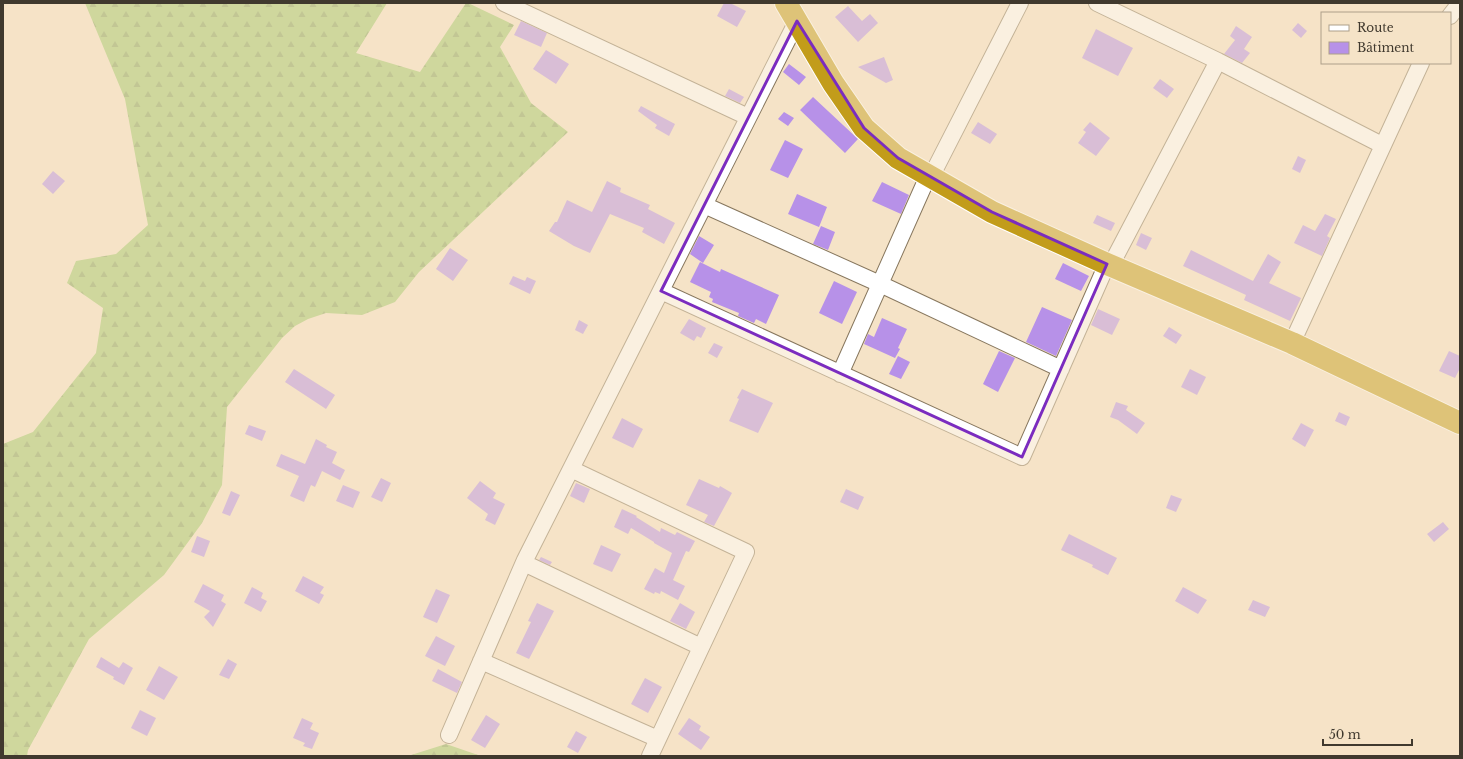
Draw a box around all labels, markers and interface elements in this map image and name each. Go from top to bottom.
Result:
legend [1321,12,1451,64]
text: Route [1357,20,1394,35]
text: Bâtiment [1357,40,1415,55]
scale bar [1323,721,1412,747]
text: 50 m [1329,727,1361,742]

